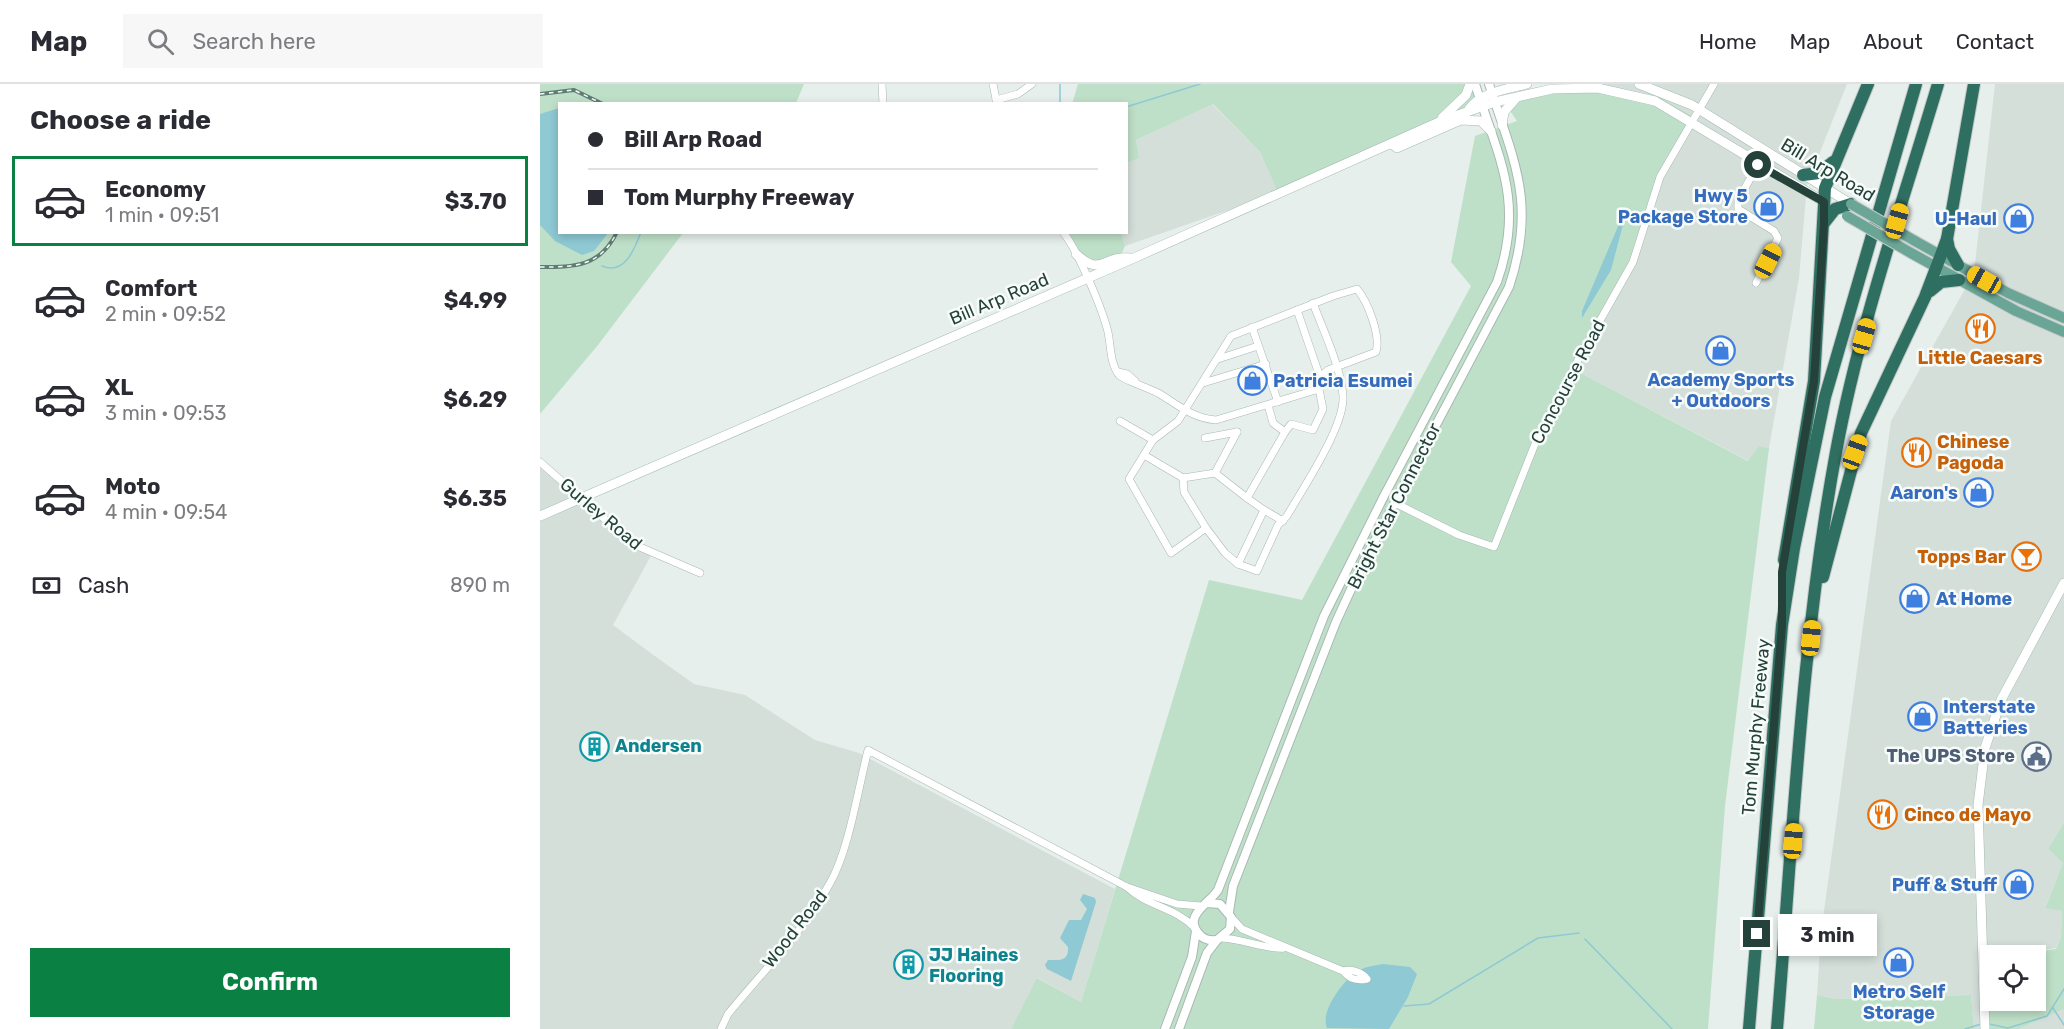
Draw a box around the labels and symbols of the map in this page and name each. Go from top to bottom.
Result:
street label: Bill Arp Road [1777,133,1879,207]
route start [1744,151,1771,178]
place label: Hwy 5 Package Store [1618,185,1748,228]
shop icon: Hwy 5 Package Store [1753,190,1785,222]
car [1883,201,1911,241]
shop icon: U-Haul [2002,203,2034,235]
place label: U-Haul [1935,208,1997,230]
car [1752,241,1784,281]
car [1964,263,2004,297]
street label: Bill Arp Road [946,268,1052,330]
restaurant icon: Little Caesars [1964,313,1996,345]
street label: Concourse Road [1526,316,1610,448]
car [1850,316,1878,356]
shop icon: Academy Sports + Outdoors [1705,335,1737,367]
place label: Little Caesars [1917,347,2043,369]
shop icon: Patricia Esumei [1236,365,1268,397]
place label: Academy Sports + Outdoors [1647,369,1795,412]
place label: Patricia Esumei [1273,370,1413,392]
street label: Bright Star Connector [1343,419,1446,593]
place label: Chinese Pagoda [1937,431,2010,474]
car [1840,432,1870,472]
restaurant icon: Chinese Pagoda [1900,436,1932,468]
street label: Gurley Road [555,473,647,555]
shop icon: Aaron's [1963,477,1995,509]
place label: Aaron's [1890,482,1958,504]
bar icon: Topps Bar [2011,541,2043,573]
place label: Topps Bar [1917,546,2006,568]
shop icon: At Home [1899,583,1931,615]
place label: At Home [1936,588,2012,610]
car [1800,619,1822,657]
street label: Tom Murphy Freeway [1737,638,1775,816]
place label: Interstate Batteries [1943,696,2036,739]
shop icon: Interstate Batteries [1906,701,1938,733]
building icon: Andersen [578,730,610,762]
place label: Andersen [615,735,702,757]
public building icon: The UPS Store [2020,740,2052,772]
place label: The UPS Store [1887,745,2015,767]
restaurant icon: Cinco de Mayo [1867,799,1899,831]
place label: Cinco de Mayo [1904,804,2031,826]
car [1782,822,1804,860]
shop icon: Puff & Stuff [2002,869,2034,901]
place label: Puff & Stuff [1892,874,1997,896]
street label: Wood Road [758,886,832,972]
callout: 3 min [1778,913,1877,955]
route end [1743,920,1770,947]
place label: JJ Haines Flooring [929,944,1018,987]
shop icon: Metro Self Storage [1883,947,1915,979]
building icon: JJ Haines Flooring [892,949,924,981]
place label: Metro Self Storage [1853,981,1945,1024]

